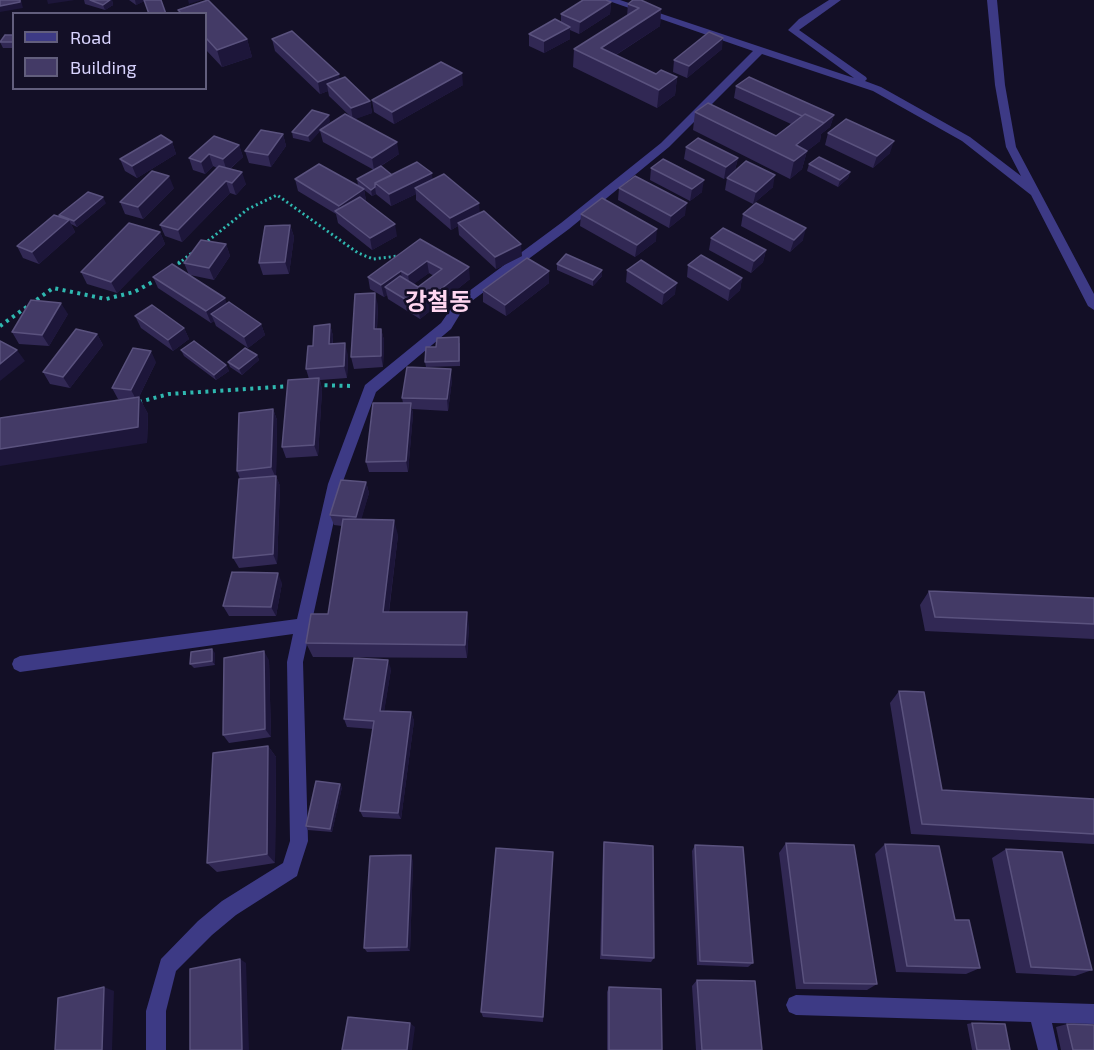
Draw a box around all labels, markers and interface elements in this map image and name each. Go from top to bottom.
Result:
legend [12,12,207,90]
text: Road [70,26,111,48]
text: Building [70,56,137,78]
district label: 강철동 [405,288,471,316]

